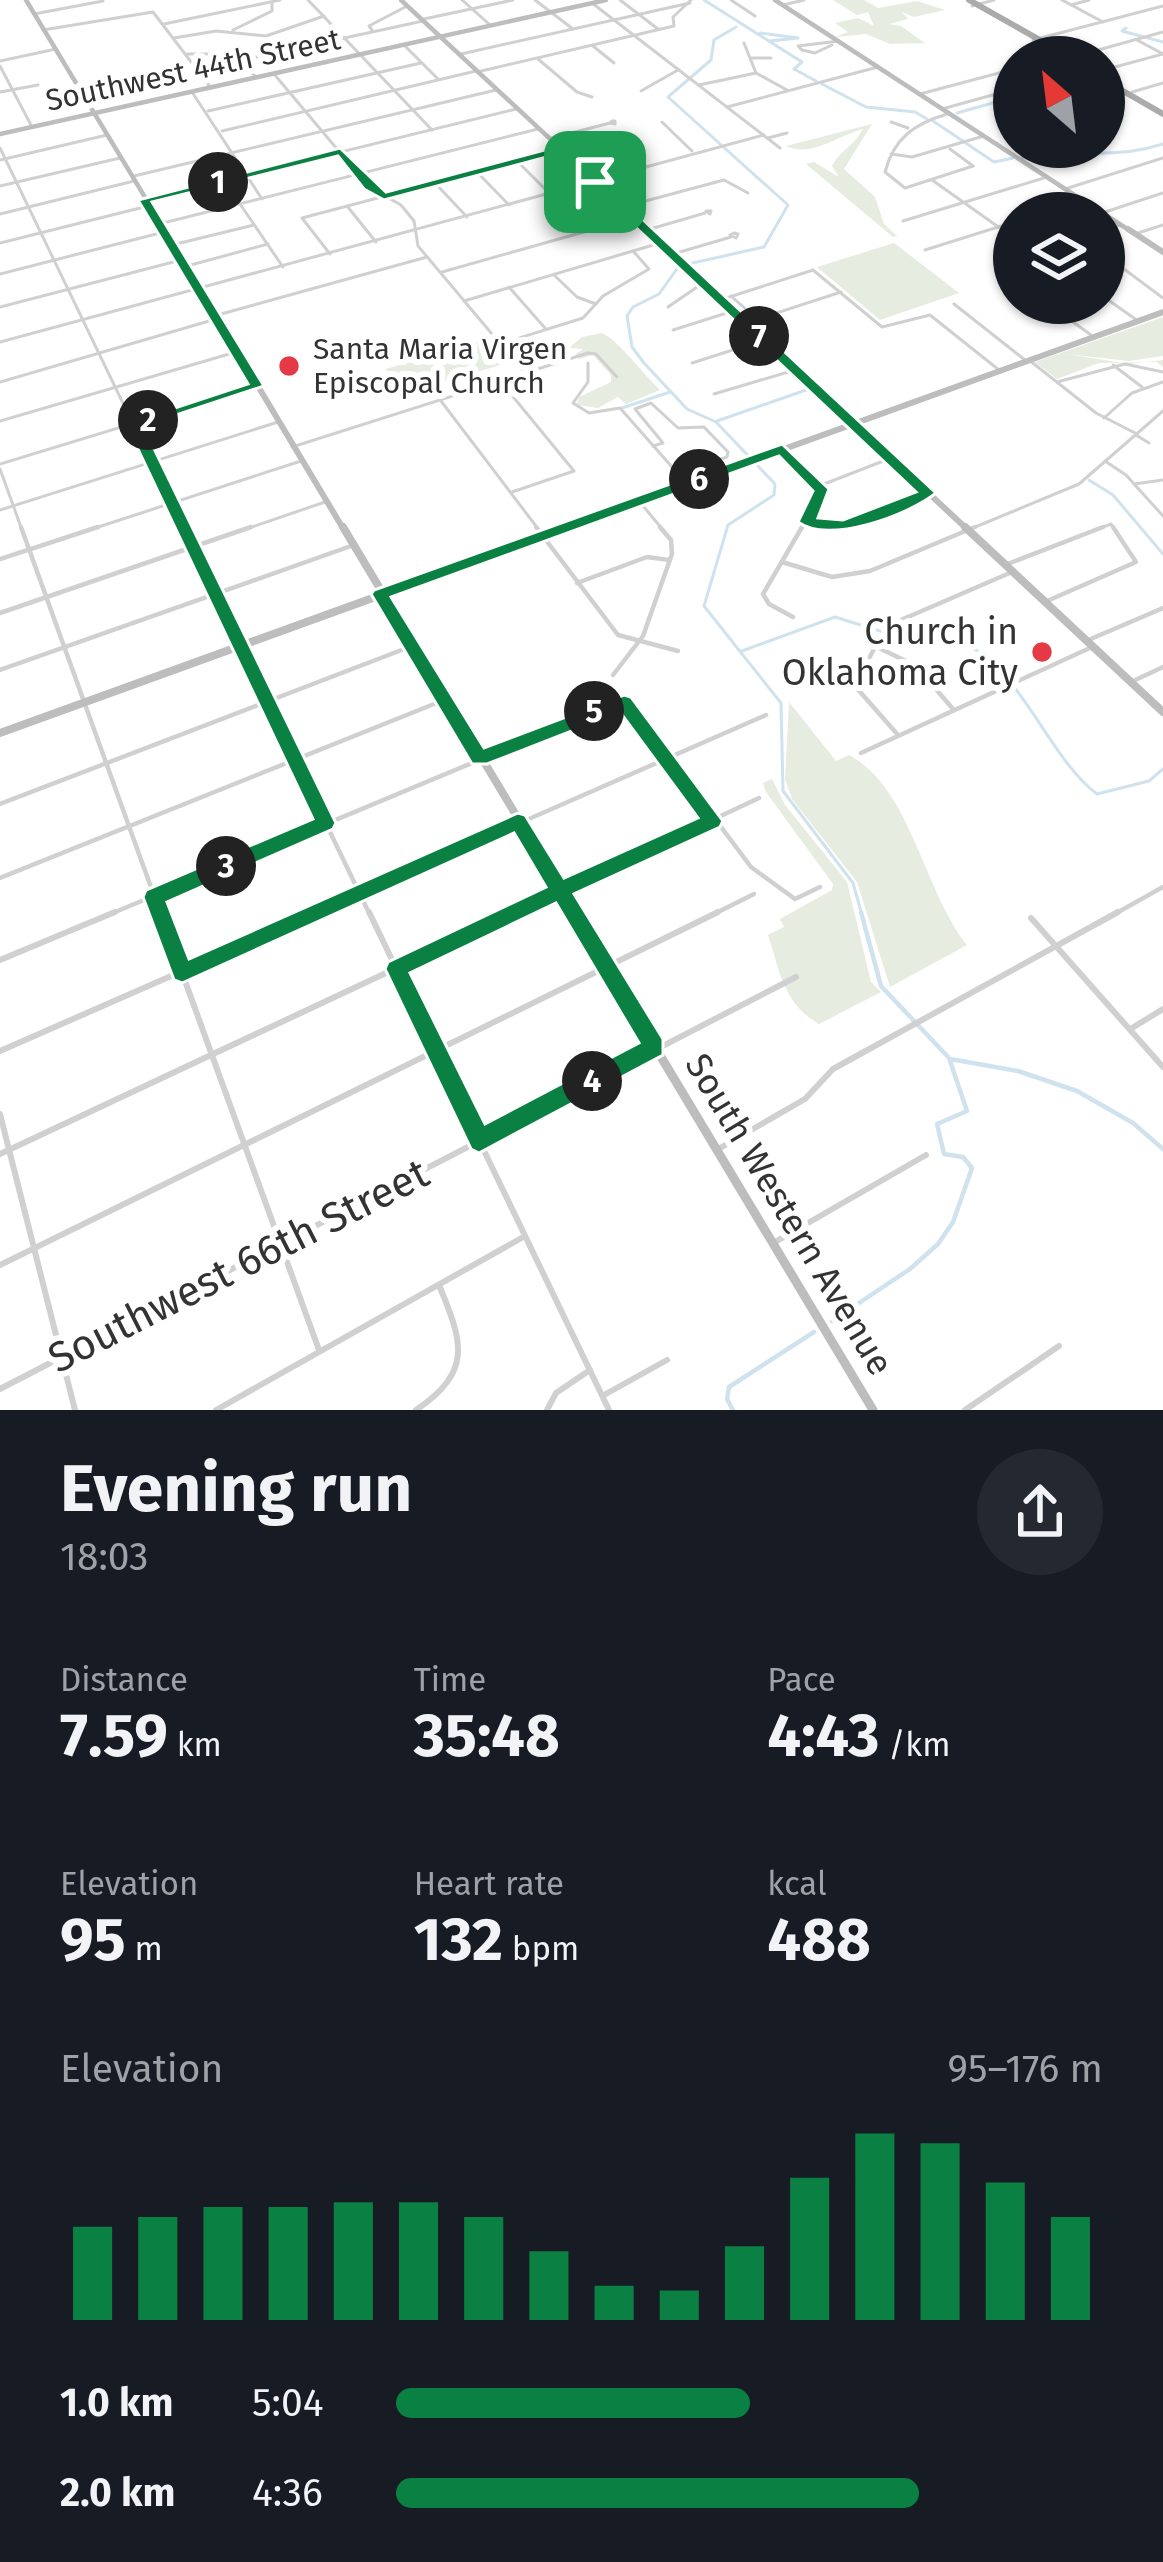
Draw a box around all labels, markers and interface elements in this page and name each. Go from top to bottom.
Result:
street label: Southwest 44th Street [43,21,344,119]
north arrow [993,36,1125,168]
map controls [993,36,1125,324]
pin [544,131,646,233]
icon: arrive [562,149,628,215]
pin: 1 [188,152,248,212]
text: 1 [210,162,226,202]
button: layers [993,192,1125,324]
pin: 7 [729,306,789,366]
text: 7 [751,316,767,356]
place label: Santa Maria Virgen Episcopal Church [313,331,567,401]
marker: Santa Maria Virgen Episcopal Church [276,353,302,379]
pin: 2 [118,390,178,450]
text: 2 [139,400,157,440]
pin: 6 [669,449,729,509]
text: 6 [690,459,708,499]
place label: Church in Oklahoma City [782,610,1018,695]
marker: Church in Oklahoma City [1029,639,1055,665]
pin: 5 [564,681,624,741]
text: 5 [585,691,603,731]
pin: 3 [196,836,256,896]
text: 3 [217,846,235,886]
street label: South Western Avenue [676,1046,903,1383]
pin: 4 [562,1051,622,1111]
text: 4 [583,1061,601,1101]
street label: Southwest 66th Street [40,1148,438,1384]
text: Evening run [60,1449,412,1528]
button: share [977,1449,1103,1575]
text: 18:03 [60,1534,149,1580]
text: Distance [60,1660,188,1700]
text: Time [414,1660,486,1700]
text: Pace [767,1660,836,1700]
text: 7.59 [60,1700,168,1772]
text: 35:48 [414,1700,560,1772]
text: 4:43 [767,1700,879,1772]
text: km [168,1725,222,1765]
text: /km [879,1725,951,1765]
text: Elevation [60,1864,198,1904]
text: Heart rate [414,1864,564,1904]
text: kcal [767,1864,827,1904]
text: 95 [60,1904,126,1976]
text: 132 [414,1904,503,1976]
text: 488 [767,1904,871,1976]
text: m [126,1929,163,1969]
text: bpm [503,1929,579,1969]
text: Elevation [60,2046,223,2092]
text: 95–176 m [948,2046,1103,2092]
text: 1.0 km [60,2380,173,2426]
text: 5:04 [252,2380,323,2426]
text: 2.0 km [60,2470,176,2516]
text: 4:36 [252,2470,323,2516]

